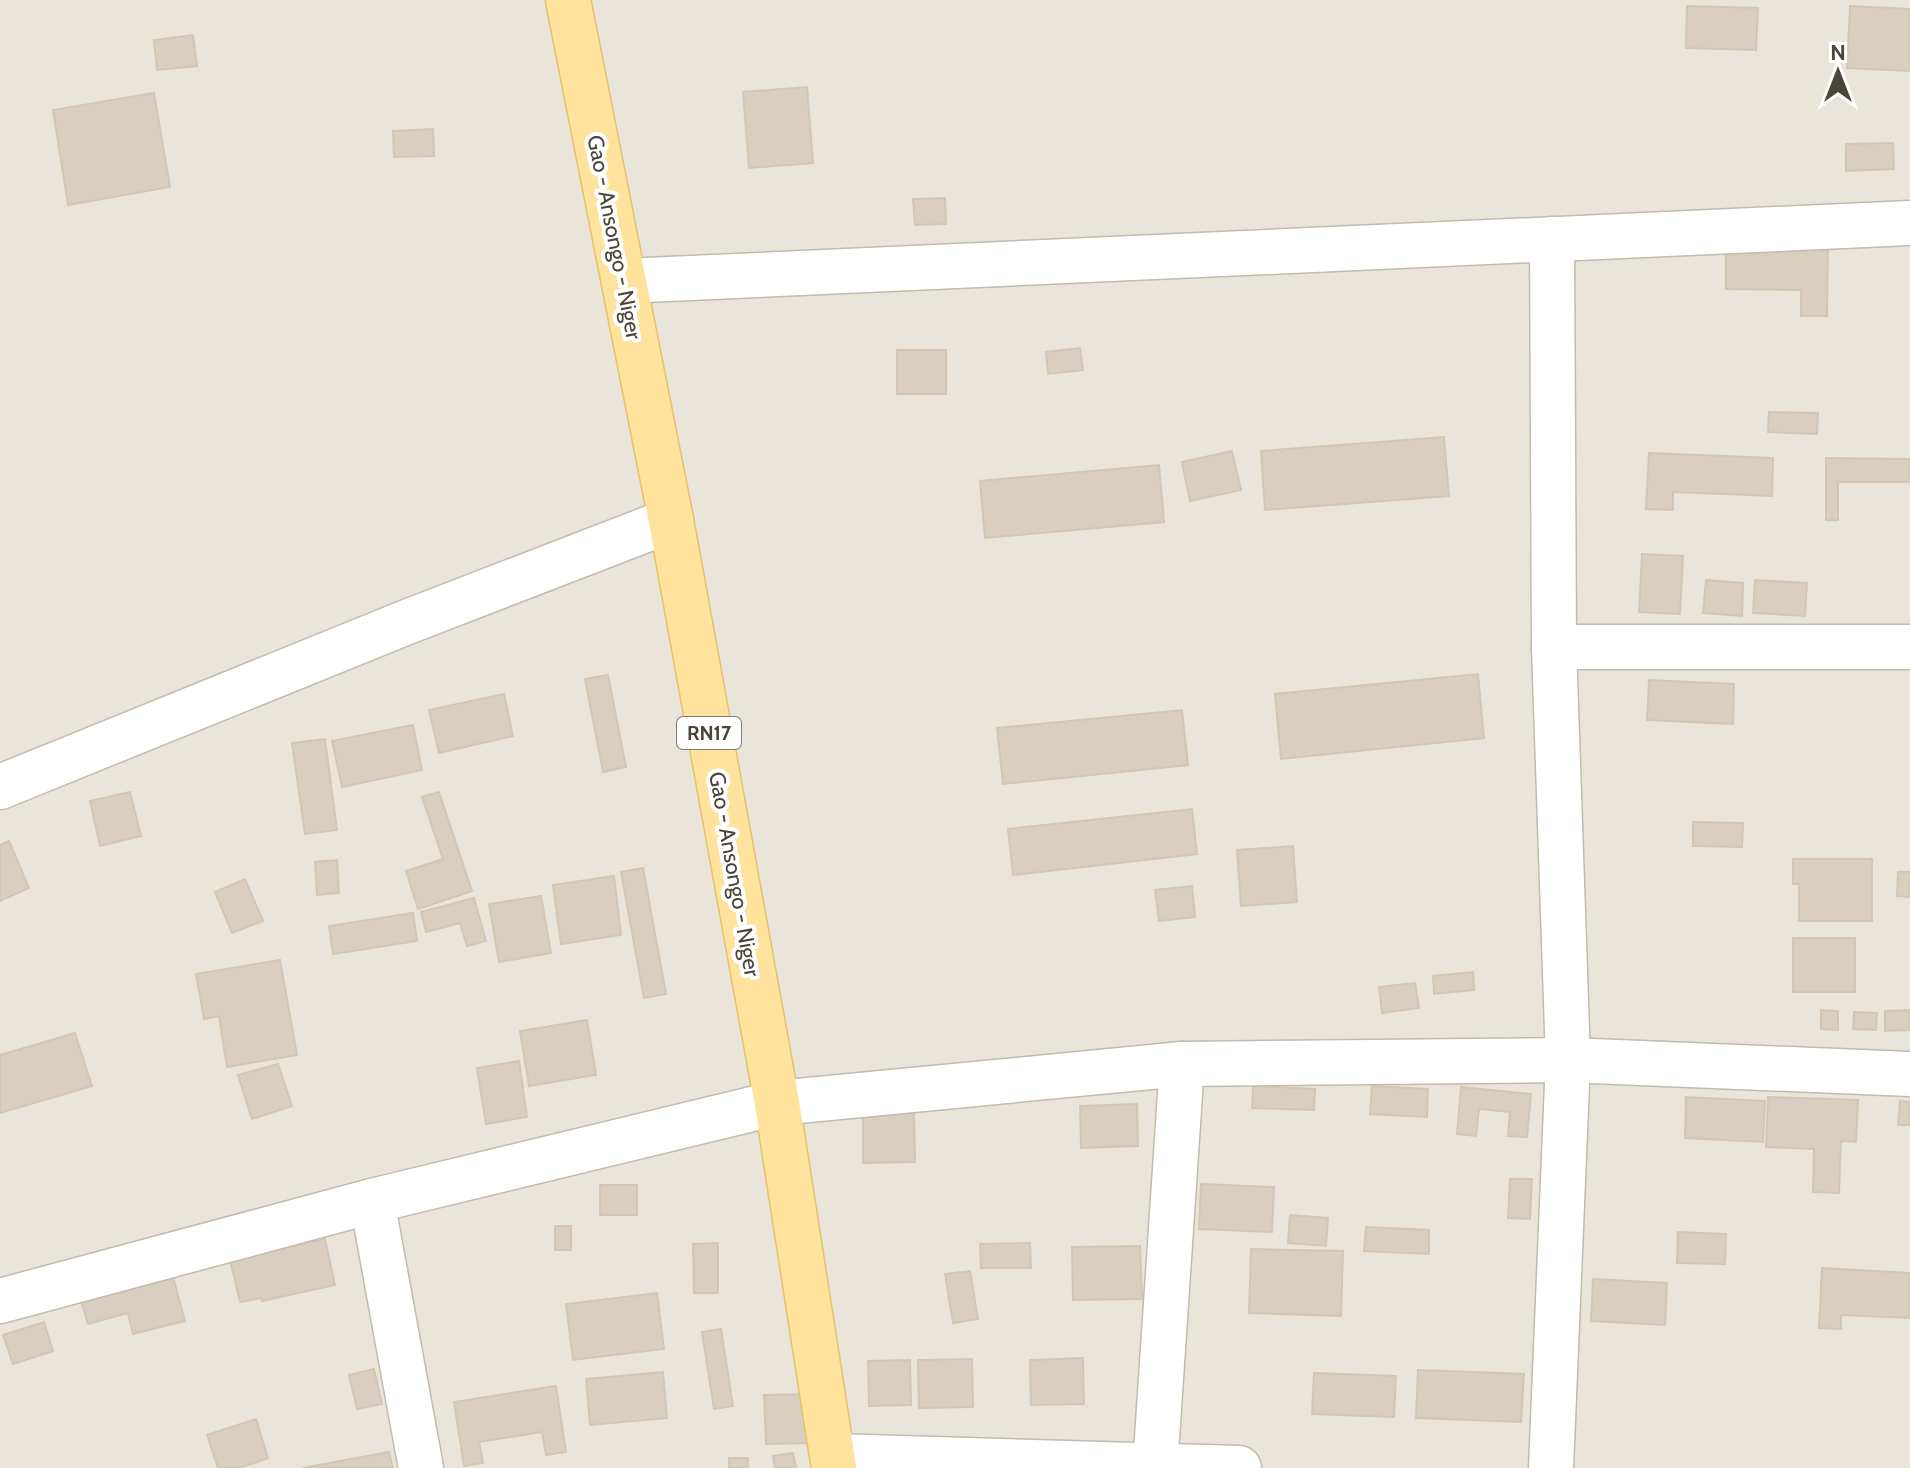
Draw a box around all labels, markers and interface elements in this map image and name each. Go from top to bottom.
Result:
north arrow [1798,32,1878,112]
text: N [1830,39,1846,66]
street label: Gao - Ansongo - Niger [581,133,648,342]
road number: RN17 [677,717,741,749]
street label: Gao - Ansongo - Niger [703,770,766,979]

